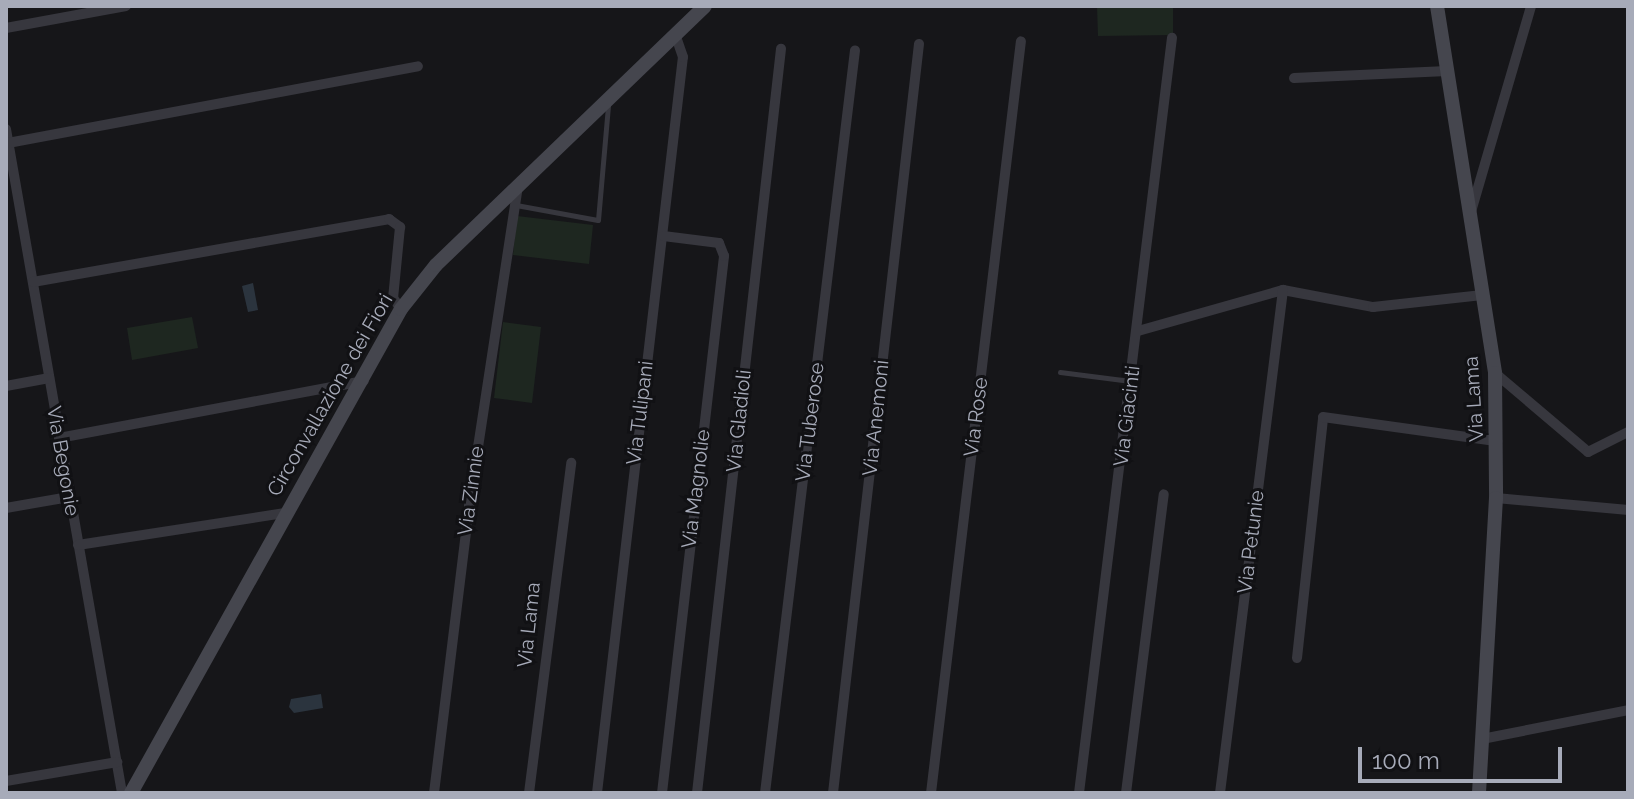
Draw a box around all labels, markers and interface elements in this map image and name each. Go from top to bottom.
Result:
street label: Circonvallazione dei Fiori [262,290,398,500]
street label: Via Lama [1459,355,1489,443]
street label: Via Anemoni [858,358,894,478]
street label: Via Tulipani [622,359,658,467]
street label: Via Tuberose [791,361,829,483]
street label: Via Giacinti [1109,364,1145,468]
street label: Via Gladioli [722,368,756,474]
street label: Via Rose [959,376,993,458]
street label: Via Begonie [42,404,84,518]
street label: Via Magnolie [677,428,715,550]
street label: Via Zinnie [453,445,489,537]
street label: Via Petunie [1233,489,1269,595]
street label: Via Lama [513,581,545,669]
scale bar [1362,731,1566,781]
text: 100 m [1372,746,1440,775]

